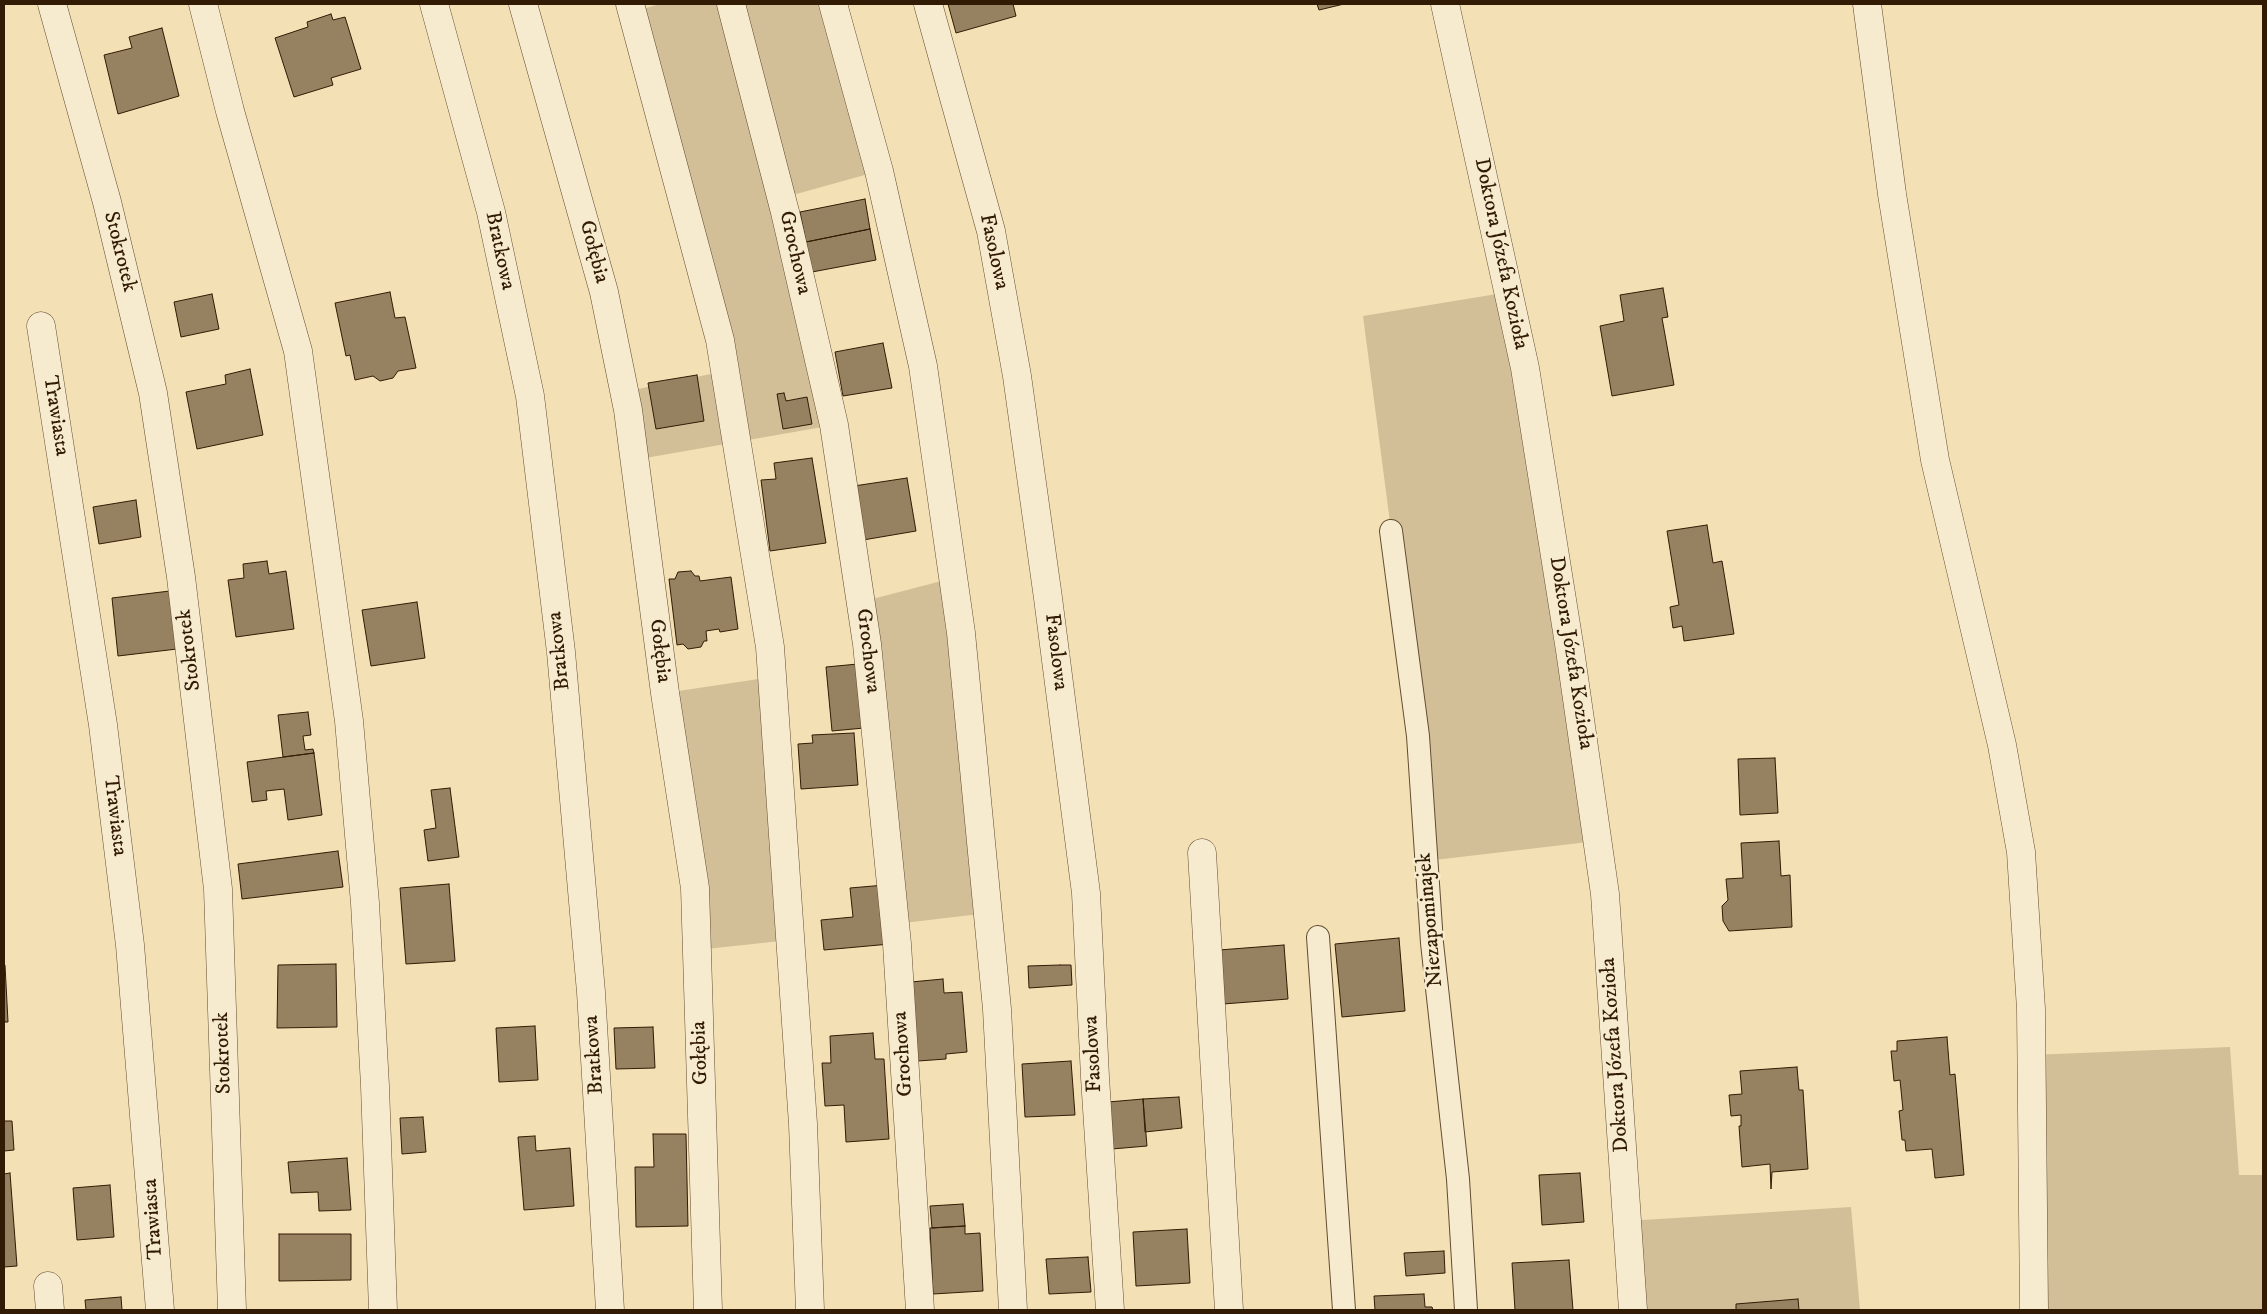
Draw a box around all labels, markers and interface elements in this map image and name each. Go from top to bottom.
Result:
street label: Doktora Józefa Kozioła [1467,156,1533,352]
street label: Stokrotek [97,209,141,295]
street label: Grochowa [772,209,816,297]
street label: Bratkowa [478,210,520,292]
street label: Fasolowa [973,212,1013,292]
street label: Gołębia [573,218,613,286]
street label: Trawiasta [36,374,74,458]
street label: Doktora Józefa Kozioła [1542,555,1598,751]
street label: Grochowa [849,607,885,695]
street label: Stokrotek [172,608,208,692]
street label: Bratkowa [543,610,577,692]
street label: Fasolowa [1038,612,1072,692]
street label: Gołębia [643,618,675,684]
street label: Trawiasta [97,774,131,858]
street label: Niezapominajek [1413,852,1449,988]
street label: Doktora Józefa Kozioła [1597,957,1635,1153]
street label: Grochowa [888,1011,920,1097]
street label: Stokrotek [210,1012,238,1094]
street label: Bratkowa [580,1015,610,1095]
street label: Fasolowa [1079,1015,1109,1093]
street label: Gołębia [687,1021,715,1085]
street label: Trawiasta [139,1178,169,1260]

